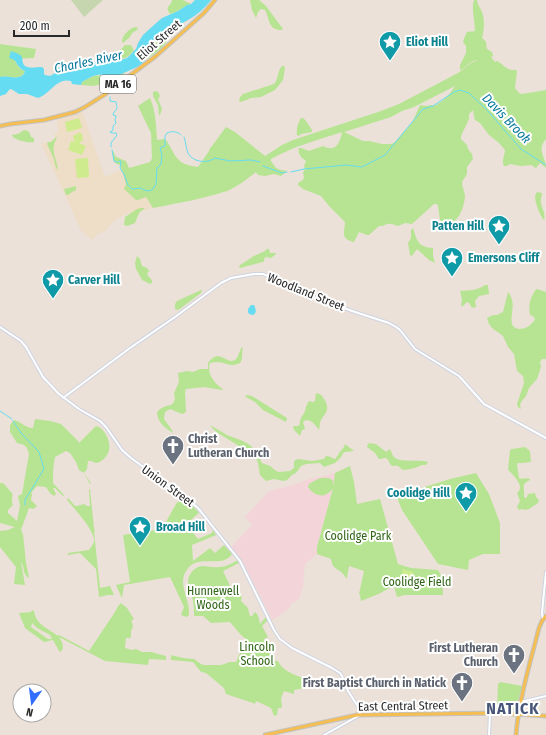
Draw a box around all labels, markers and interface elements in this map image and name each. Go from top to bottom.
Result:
scale bar [14,12,69,38]
street label: Eliot Street [134,17,184,63]
text: 200 m [20,19,50,33]
place icon: Eliot Hill [377,29,403,62]
place label: Eliot Hill [406,35,449,49]
water label: Charles River [53,47,124,76]
road number: MA 16 [100,75,136,93]
water label: Davis Brook [479,90,534,147]
place icon: Patten Hill [486,213,512,246]
place label: Patten Hill [432,219,485,233]
place icon: Emersons Cliff [439,245,465,278]
place label: Emersons Cliff [468,251,540,265]
place icon: Carver Hill [40,267,66,300]
street label: Woodland Street [265,270,347,314]
place label: Carver Hill [68,273,121,287]
place label: Christ Lutheran Church [188,432,269,460]
church icon: Christ Lutheran Church [160,433,186,466]
street label: Union Street [139,462,197,510]
place icon: Coolidge Hill [453,480,479,513]
place label: Coolidge Hill [387,486,451,500]
place icon: Broad Hill [127,514,153,547]
place label: Broad Hill [156,520,206,534]
park label: Coolidge Park [325,529,392,543]
park label: Coolidge Field [383,575,451,589]
park label: Hunnewell Woods [187,584,239,612]
park label: Lincoln School [239,640,275,668]
place label: First Lutheran Church [429,641,498,669]
church icon: First Lutheran Church [501,642,527,675]
church icon: First Baptist Church in Natick [449,670,475,703]
place label: First Baptist Church in Natick [303,676,447,690]
north arrow [12,683,52,723]
street label: East Central Street [358,698,448,714]
district label: NATICK [486,699,540,718]
text: N [25,705,34,719]

